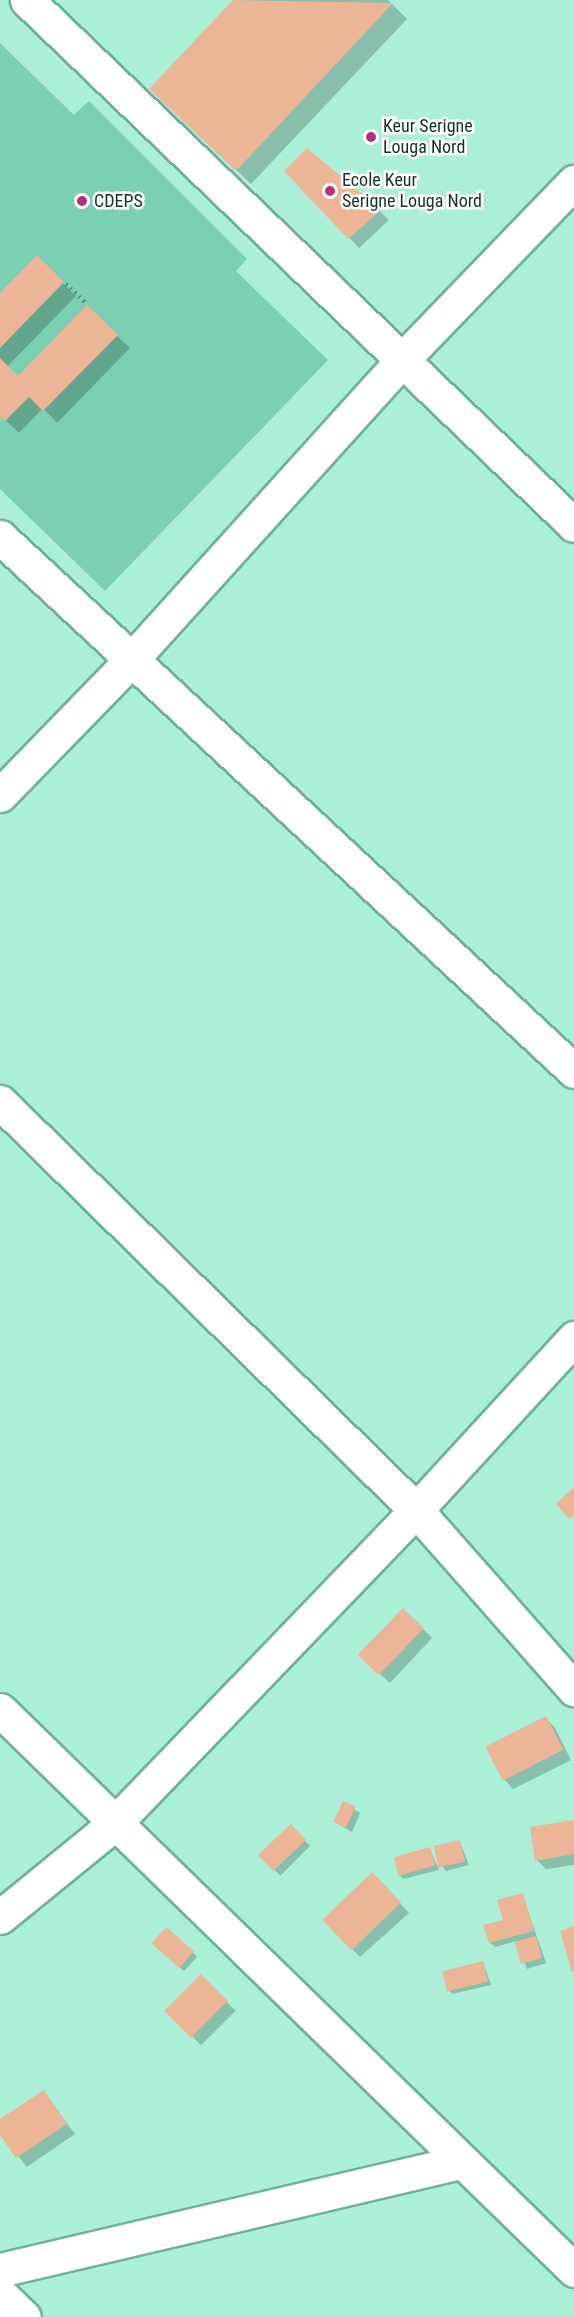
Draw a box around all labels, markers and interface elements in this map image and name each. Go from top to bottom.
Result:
place label: Keur Serigne Louga Nord [383,116,473,158]
marker: Keur Serigne Louga Nord [364,130,378,144]
place label: Ecole Keur Serigne Louga Nord [342,170,482,213]
marker: Ecole Keur Serigne Louga Nord [323,184,337,198]
place label: CDEPS [94,190,143,212]
marker: CDEPS [75,194,89,208]

